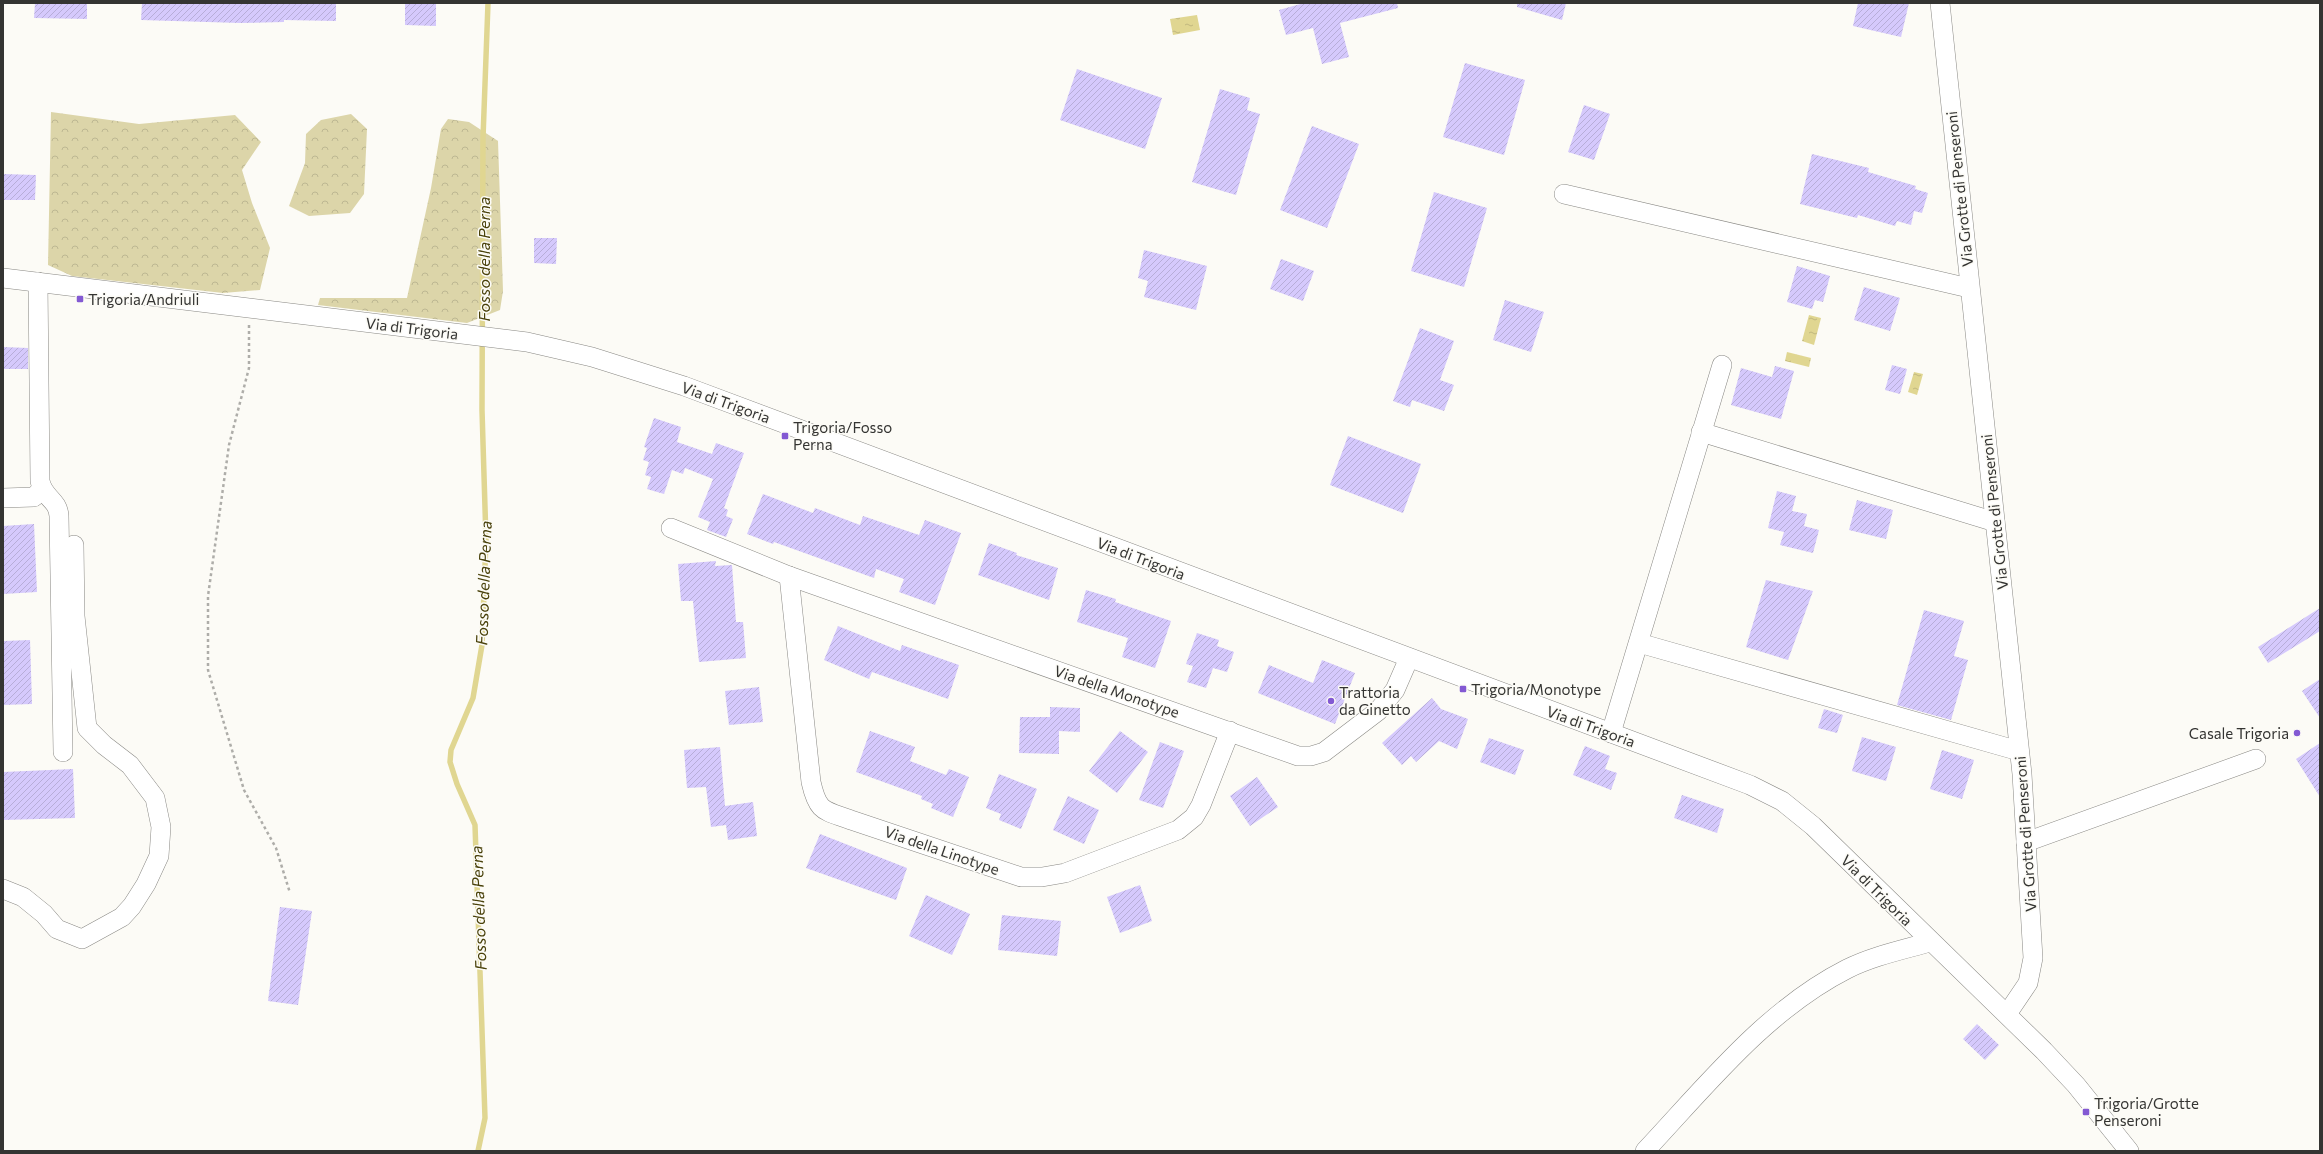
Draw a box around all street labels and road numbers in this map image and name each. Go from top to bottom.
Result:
street label: Via Grotte di Penseroni [1942,110,1976,268]
street label: Via di Trigoria [365,313,459,343]
street label: Via di Trigoria [679,378,773,426]
street label: Via Grotte di Penseroni [1977,433,2011,591]
street label: Via di Trigoria [1094,533,1188,583]
street label: Via della Monotype [1052,661,1182,721]
street label: Via di Trigoria [1544,702,1638,750]
street label: Via Grotte di Penseroni [2011,755,2039,913]
street label: Via della Linotype [882,822,1002,878]
street label: Via di Trigoria [1838,851,1916,929]

